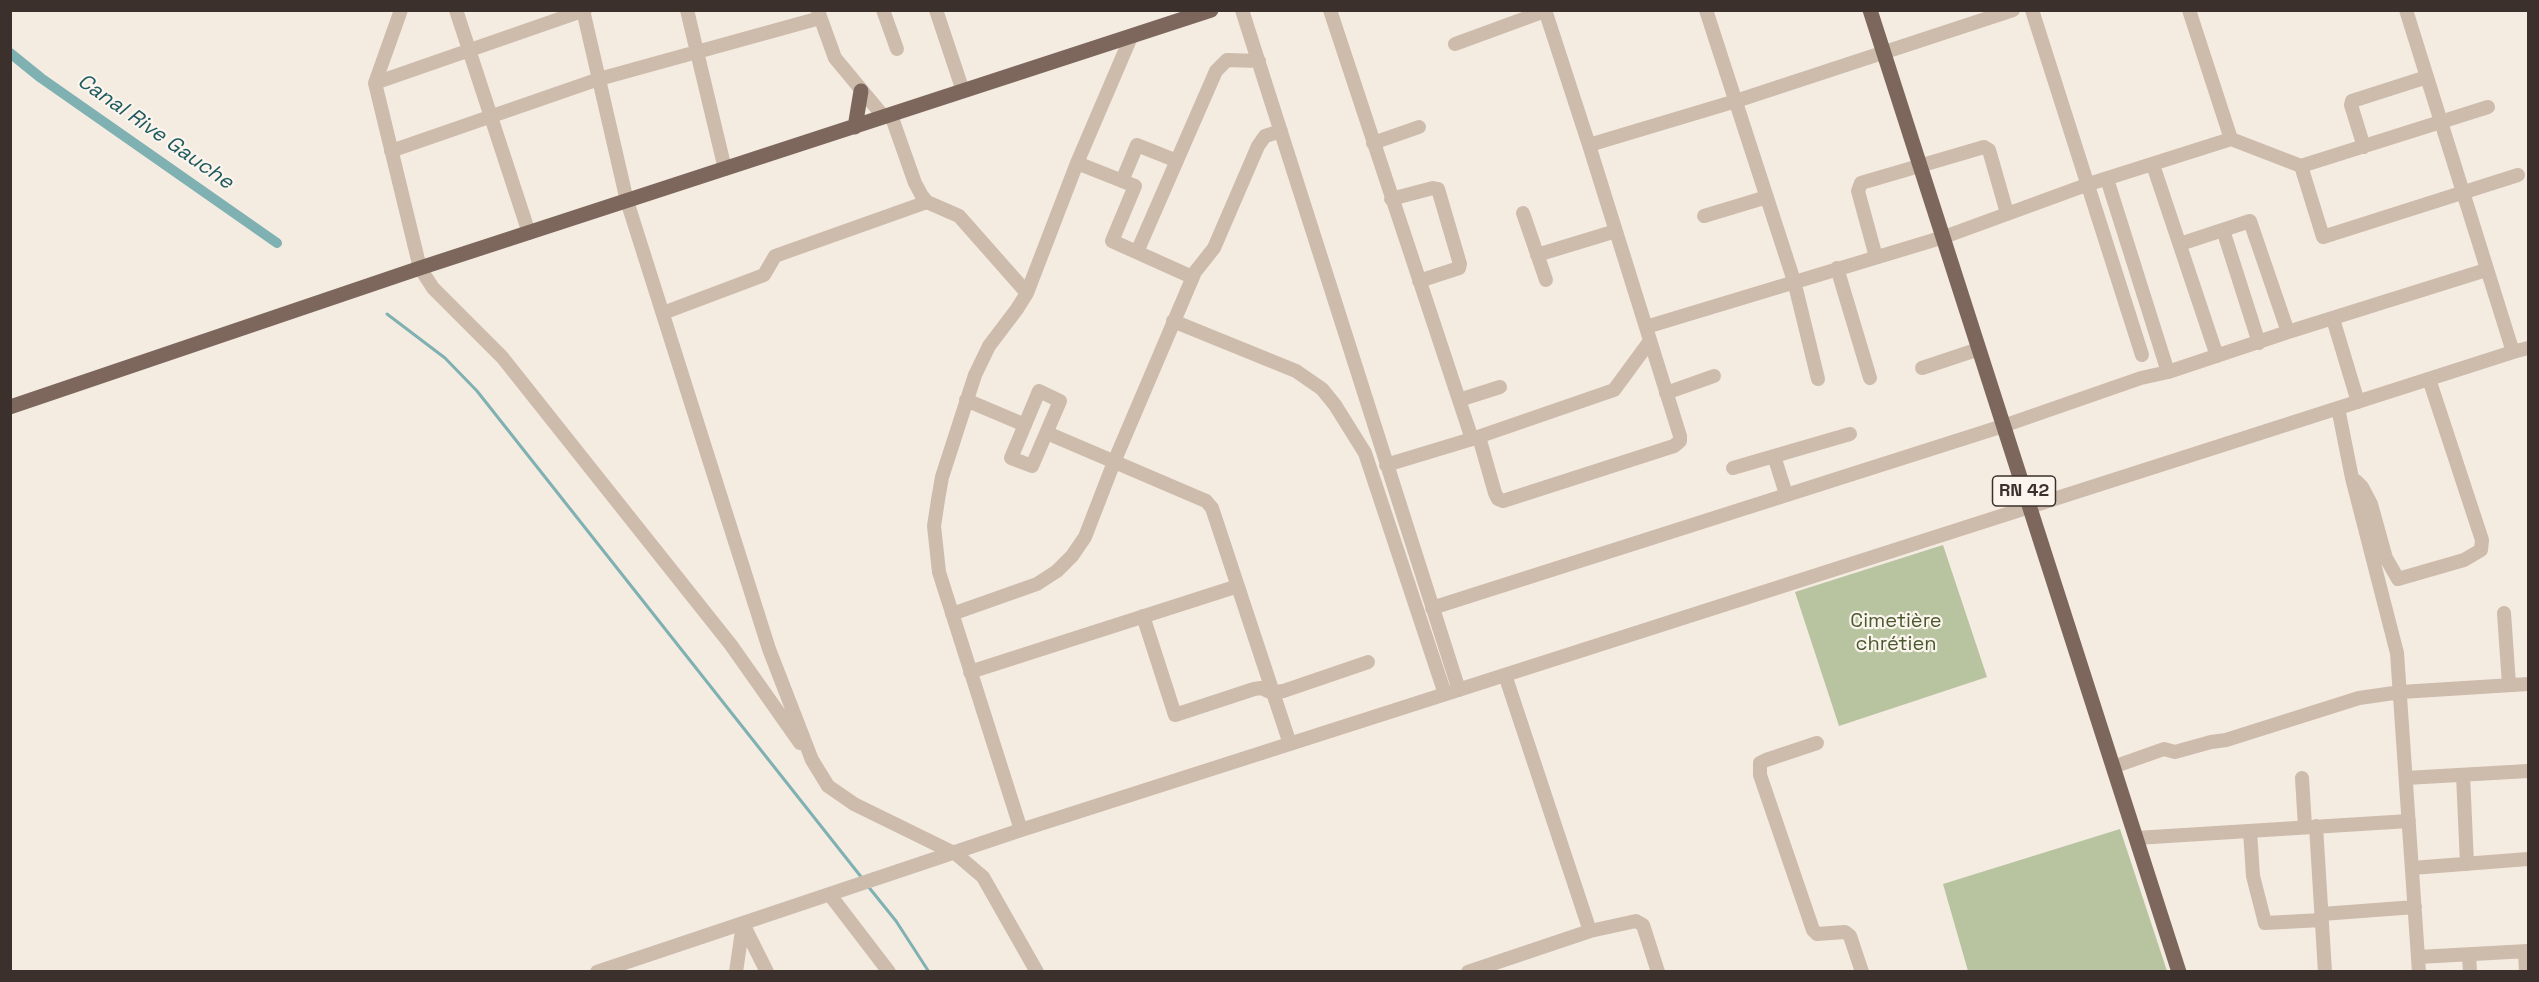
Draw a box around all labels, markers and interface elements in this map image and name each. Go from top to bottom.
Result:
water label: Canal Rive Gauche [72,69,238,195]
road number: RN 42 [1992,476,2056,506]
park label: Cimetière chrétien [1850,610,1942,657]

